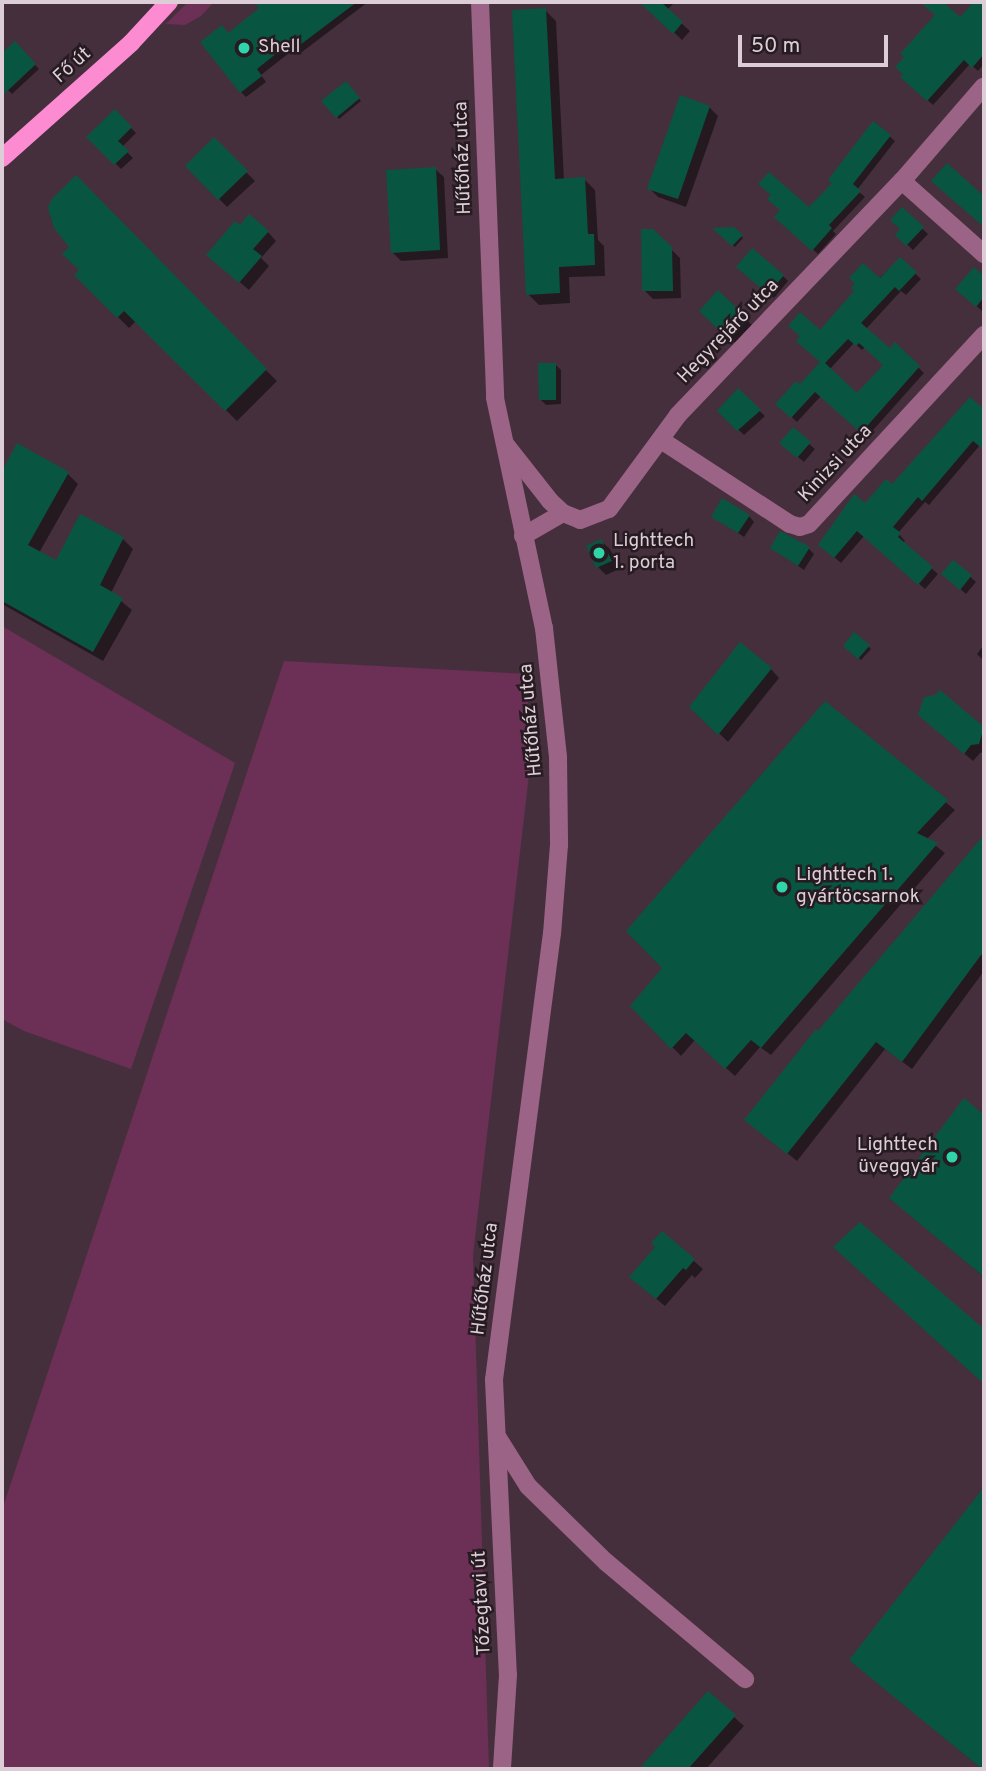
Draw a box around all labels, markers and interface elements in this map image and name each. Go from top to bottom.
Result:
scale bar [741,21,892,65]
text: 50 m [751,33,800,60]
place label: Shell [258,37,301,59]
marker: Shell [236,40,252,56]
street label: Fő út [49,43,97,89]
street label: Hűtőház utca [451,101,477,215]
street label: Hegyrejáró utca [674,275,784,389]
street label: Kinizsi utca [794,421,878,507]
place label: Lighttech 1. porta [613,531,694,575]
marker: Lighttech 1. porta [591,545,607,561]
street label: Hűtőház utca [516,663,548,777]
place label: Lighttech 1. gyártöcsarnok [796,865,920,909]
marker: Lighttech 1. gyártöcsarnok [774,879,790,895]
place label: Lighttech üveggyár [857,1135,938,1179]
marker: Lighttech üveggyár [944,1149,960,1165]
street label: Hűtőház utca [468,1221,504,1337]
street label: Tőzegtavi út [469,1550,497,1656]

